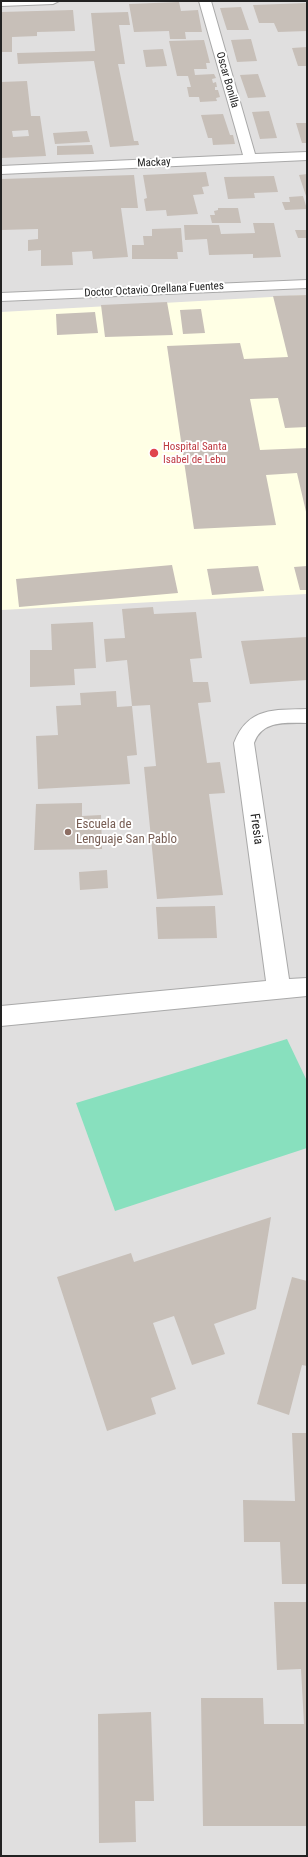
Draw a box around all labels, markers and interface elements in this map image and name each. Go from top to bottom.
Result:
street label: Oscar Bonilla [213,51,241,109]
street label: Mackay [137,156,171,170]
street label: Doctor Octavio Orellana Fuentes [84,280,224,300]
place label: Hospital Santa Isabel de Lebu [163,440,227,466]
marker: Hospital Santa Isabel de Lebu [148,447,160,459]
street label: Fresia [246,812,266,846]
place label: Escuela de Lenguaje San Pablo [76,817,177,848]
marker: Escuela de Lenguaje San Pablo [63,827,73,837]

